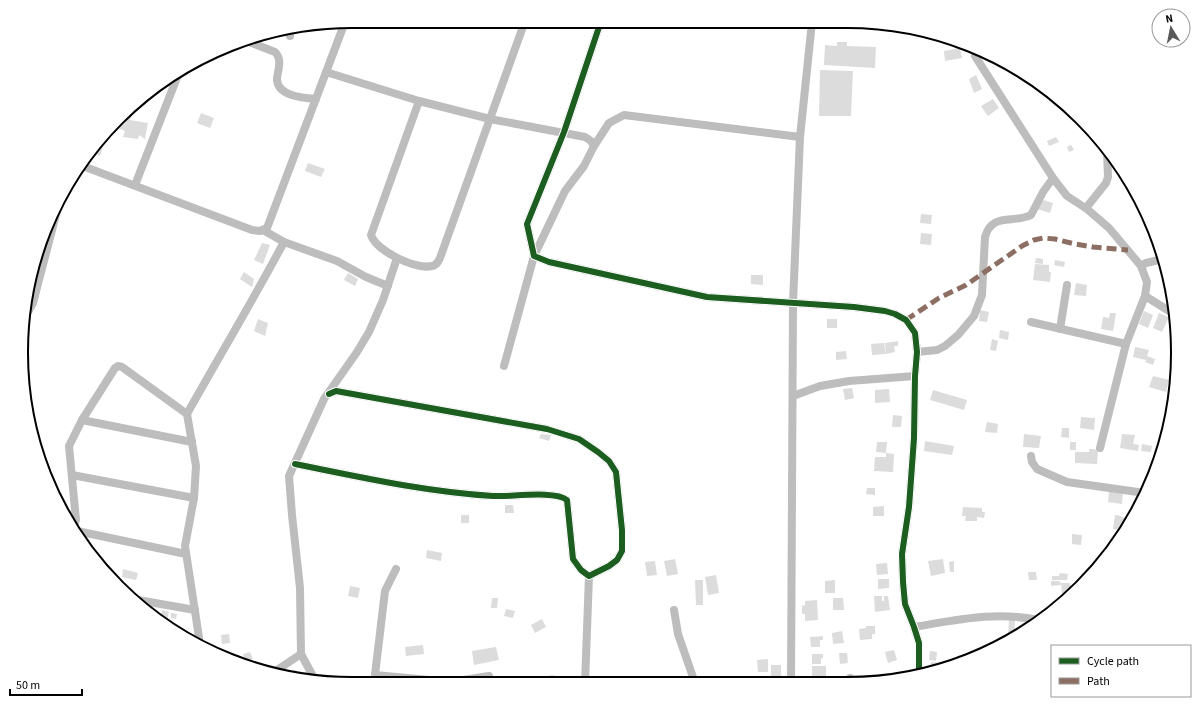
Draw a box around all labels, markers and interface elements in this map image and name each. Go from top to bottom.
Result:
north arrow [1151,8,1191,48]
text: N [1164,11,1174,27]
legend [1051,645,1191,697]
text: Cycle path [1087,653,1139,670]
scale bar [10,671,82,697]
text: Path [1087,673,1110,690]
text: 50 m [16,677,40,694]

